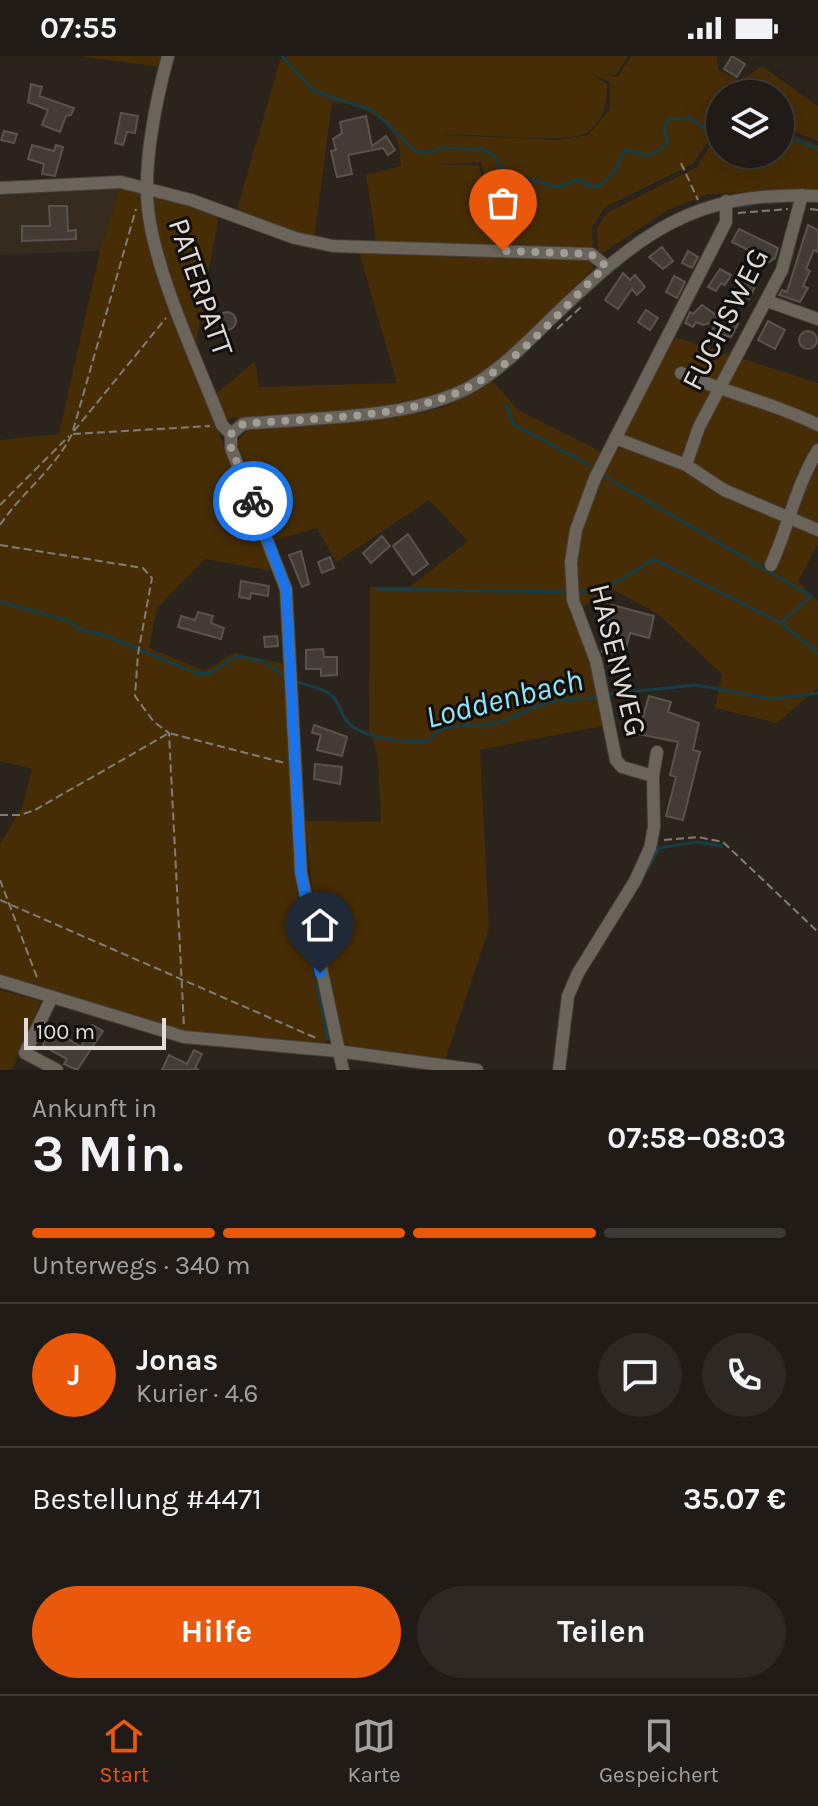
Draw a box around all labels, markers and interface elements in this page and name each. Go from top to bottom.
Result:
text: 07:55 [40,10,117,46]
map controls [706,80,794,168]
button: layers [706,80,794,168]
pin [469,169,537,251]
icon: bag [481,181,525,225]
street label: PATERPATT [161,213,241,361]
street label: FUCHSWEG [674,242,776,396]
courier [213,461,293,541]
icon: bike [231,479,275,523]
street label: HASENWEG [582,580,654,740]
water label: Loddenbach [422,661,587,736]
pin [286,891,354,973]
icon: home [298,903,342,947]
scale bar [24,1014,166,1050]
text: 100 m [36,1019,95,1045]
text: Ankunft in [32,1093,157,1124]
text: 07:58–08:03 [607,1120,786,1156]
text: 3 Min. [32,1123,184,1184]
text: Unterwegs · 340 m [32,1250,251,1281]
button: chat [598,1333,682,1417]
button: phone [702,1333,786,1417]
text: Jonas [136,1342,218,1378]
text: J [67,1357,81,1393]
text: Kurier · 4.6 [136,1378,258,1409]
text: Bestellung #4471 [32,1481,262,1517]
text: 35.07 € [683,1481,786,1517]
button: Hilfe [32,1586,401,1678]
button: Teilen [417,1586,786,1678]
tab: Start [99,1714,149,1788]
tab: Karte [348,1714,401,1788]
tab: Gespeichert [599,1714,719,1788]

